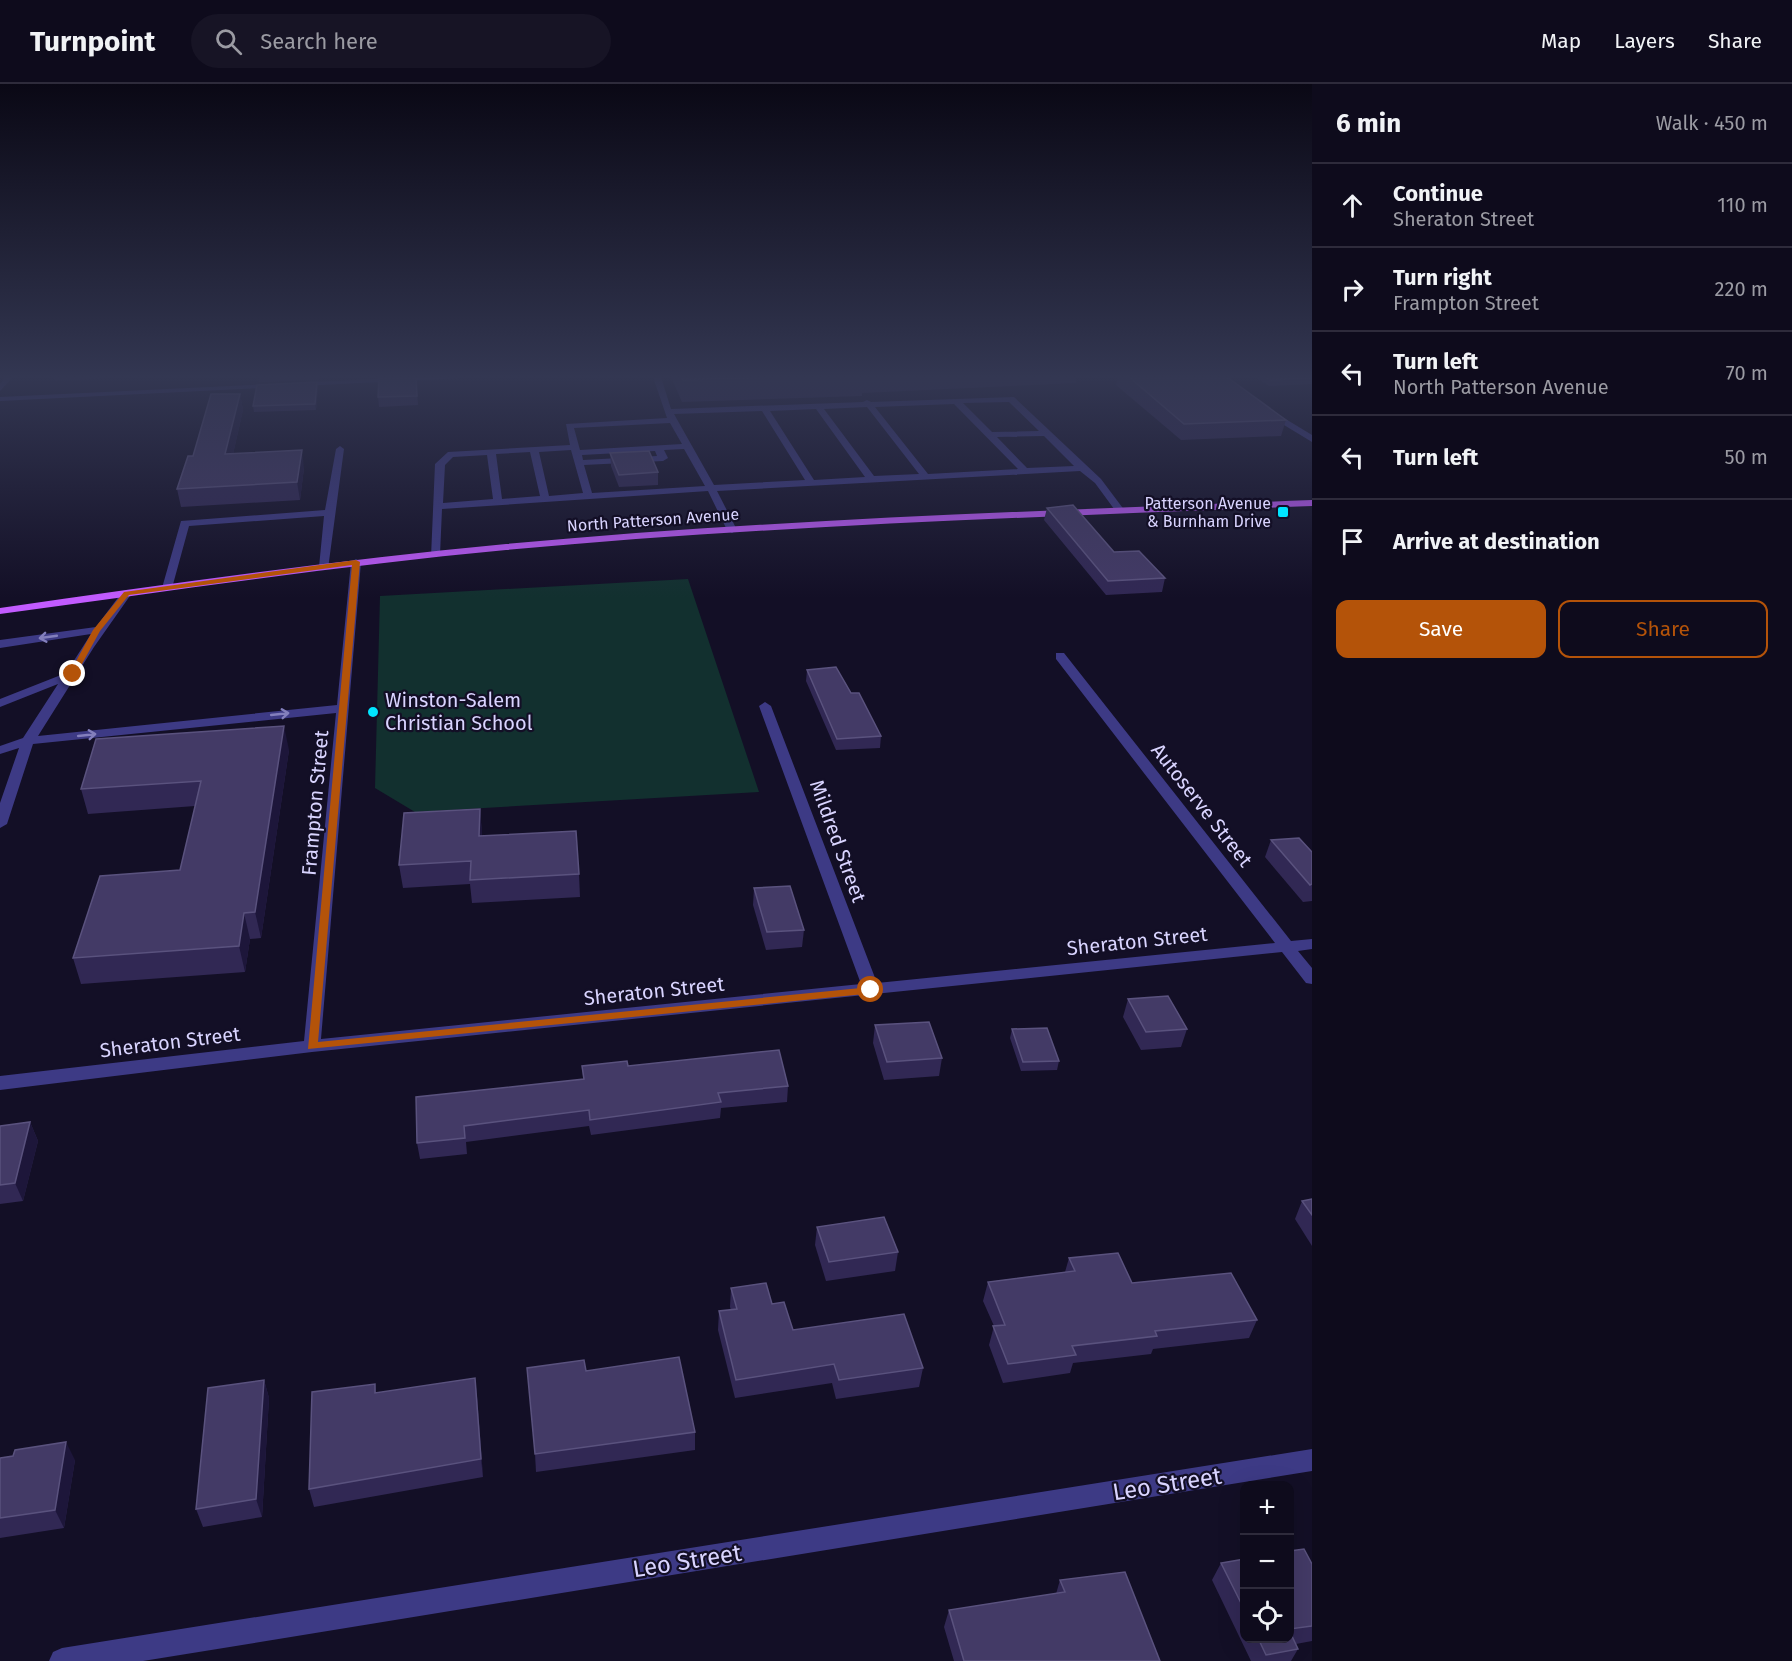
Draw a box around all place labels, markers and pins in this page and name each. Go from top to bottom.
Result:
place label: Patterson Avenue & Burnham Drive [1144,494,1271,531]
marker: Patterson Avenue & Burnham Drive [1276,505,1290,519]
place label: Winston-Salem Christian School [385,688,533,735]
marker: Winston-Salem Christian School [366,705,380,719]

